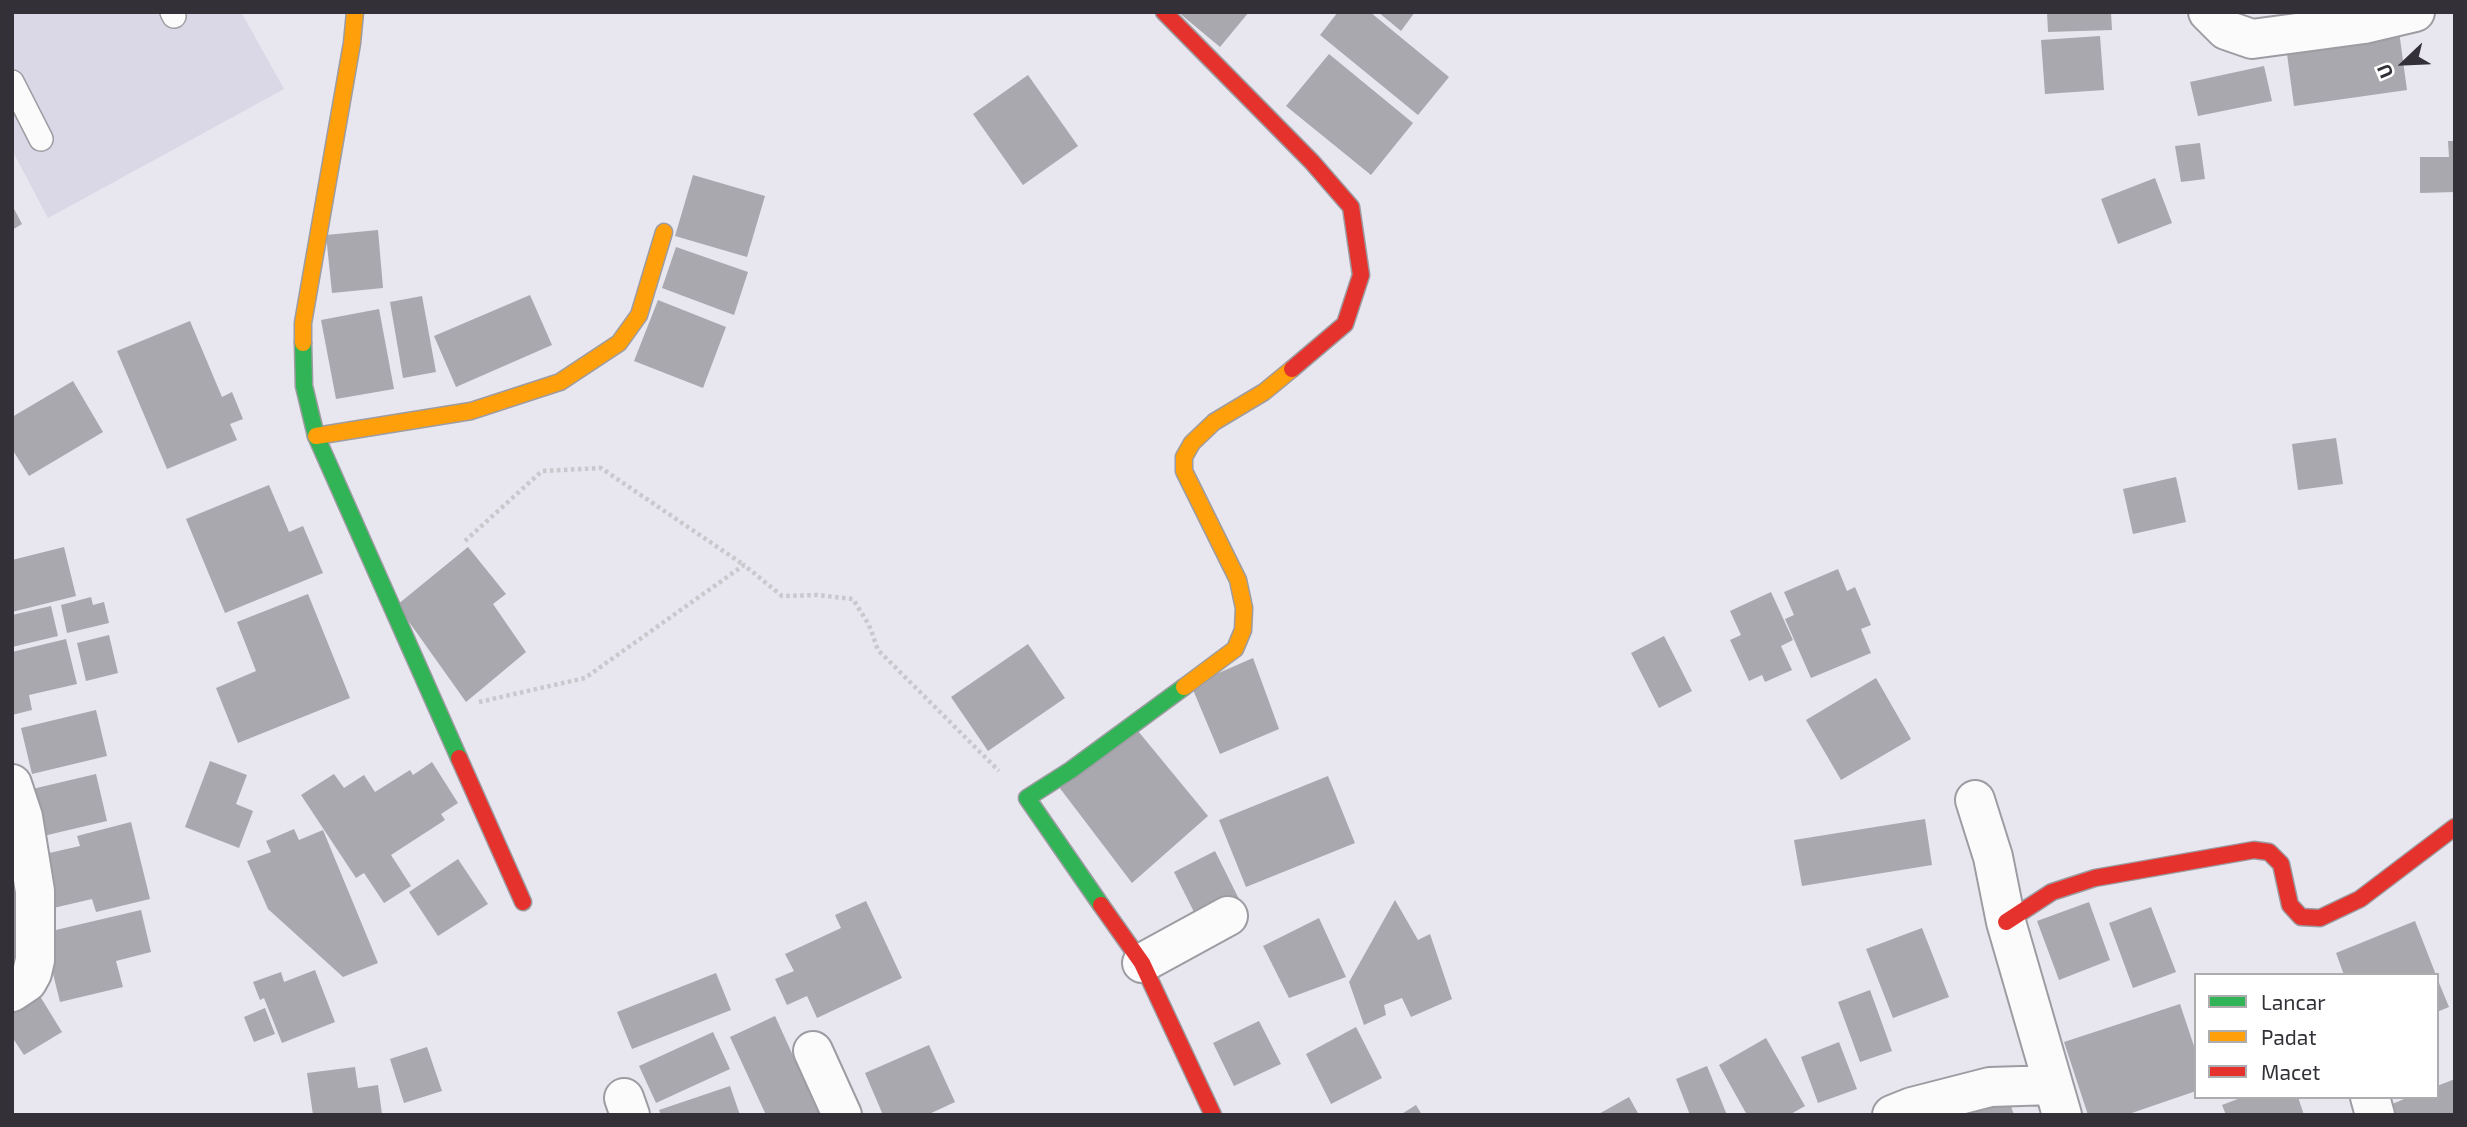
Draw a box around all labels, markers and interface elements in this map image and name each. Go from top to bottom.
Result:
north arrow [2369,28,2439,98]
text: U [2371,61,2397,82]
legend [2194,973,2439,1099]
text: Lancar [2261,989,2326,1014]
text: Padat [2261,1024,2316,1049]
text: Macet [2261,1059,2320,1084]

